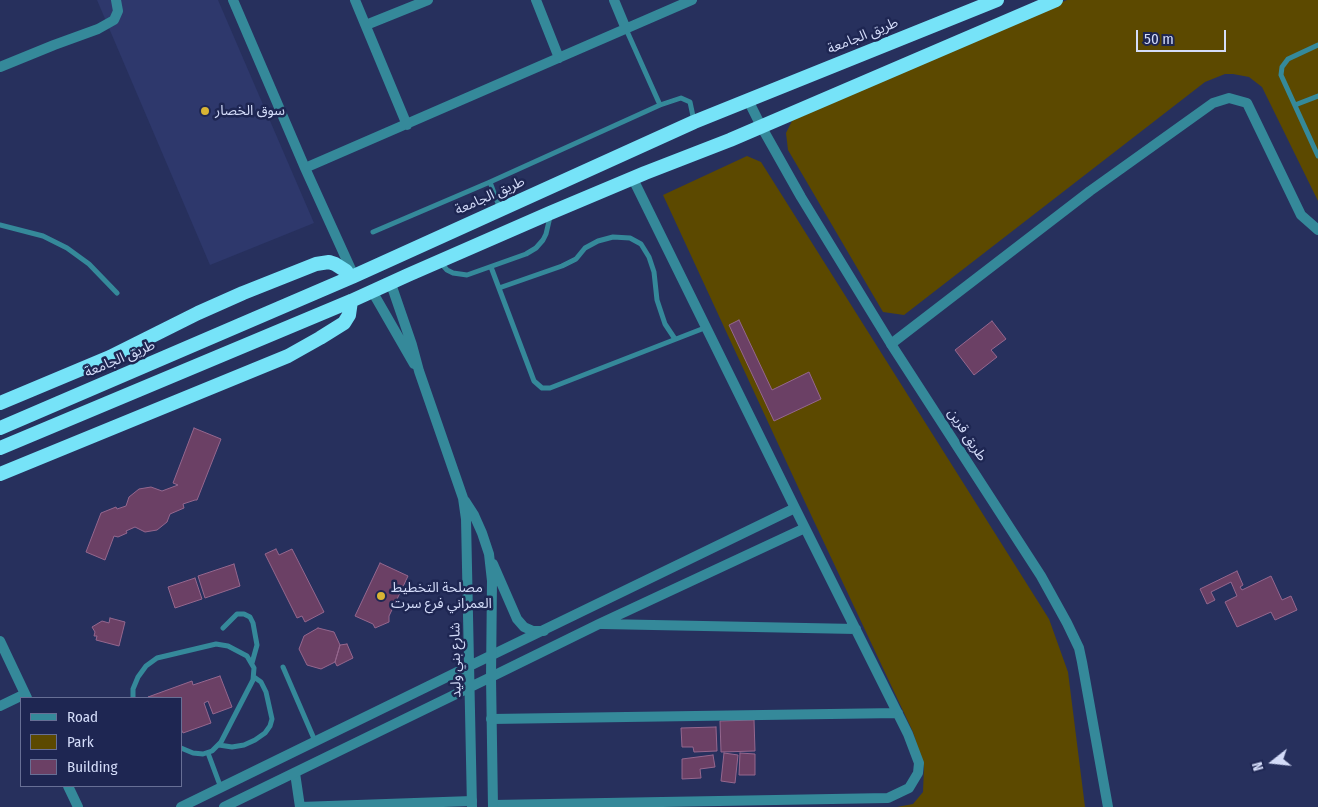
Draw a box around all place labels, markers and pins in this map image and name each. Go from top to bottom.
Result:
place label: سوق الخصار [215,103,285,119]
marker: سوق الخصار [199,105,211,117]
place label: مصلحة التخطيط العمراني فرع سرت [391,580,492,612]
marker: مصلحة التخطيط العمراني فرع سرت [375,590,387,602]

